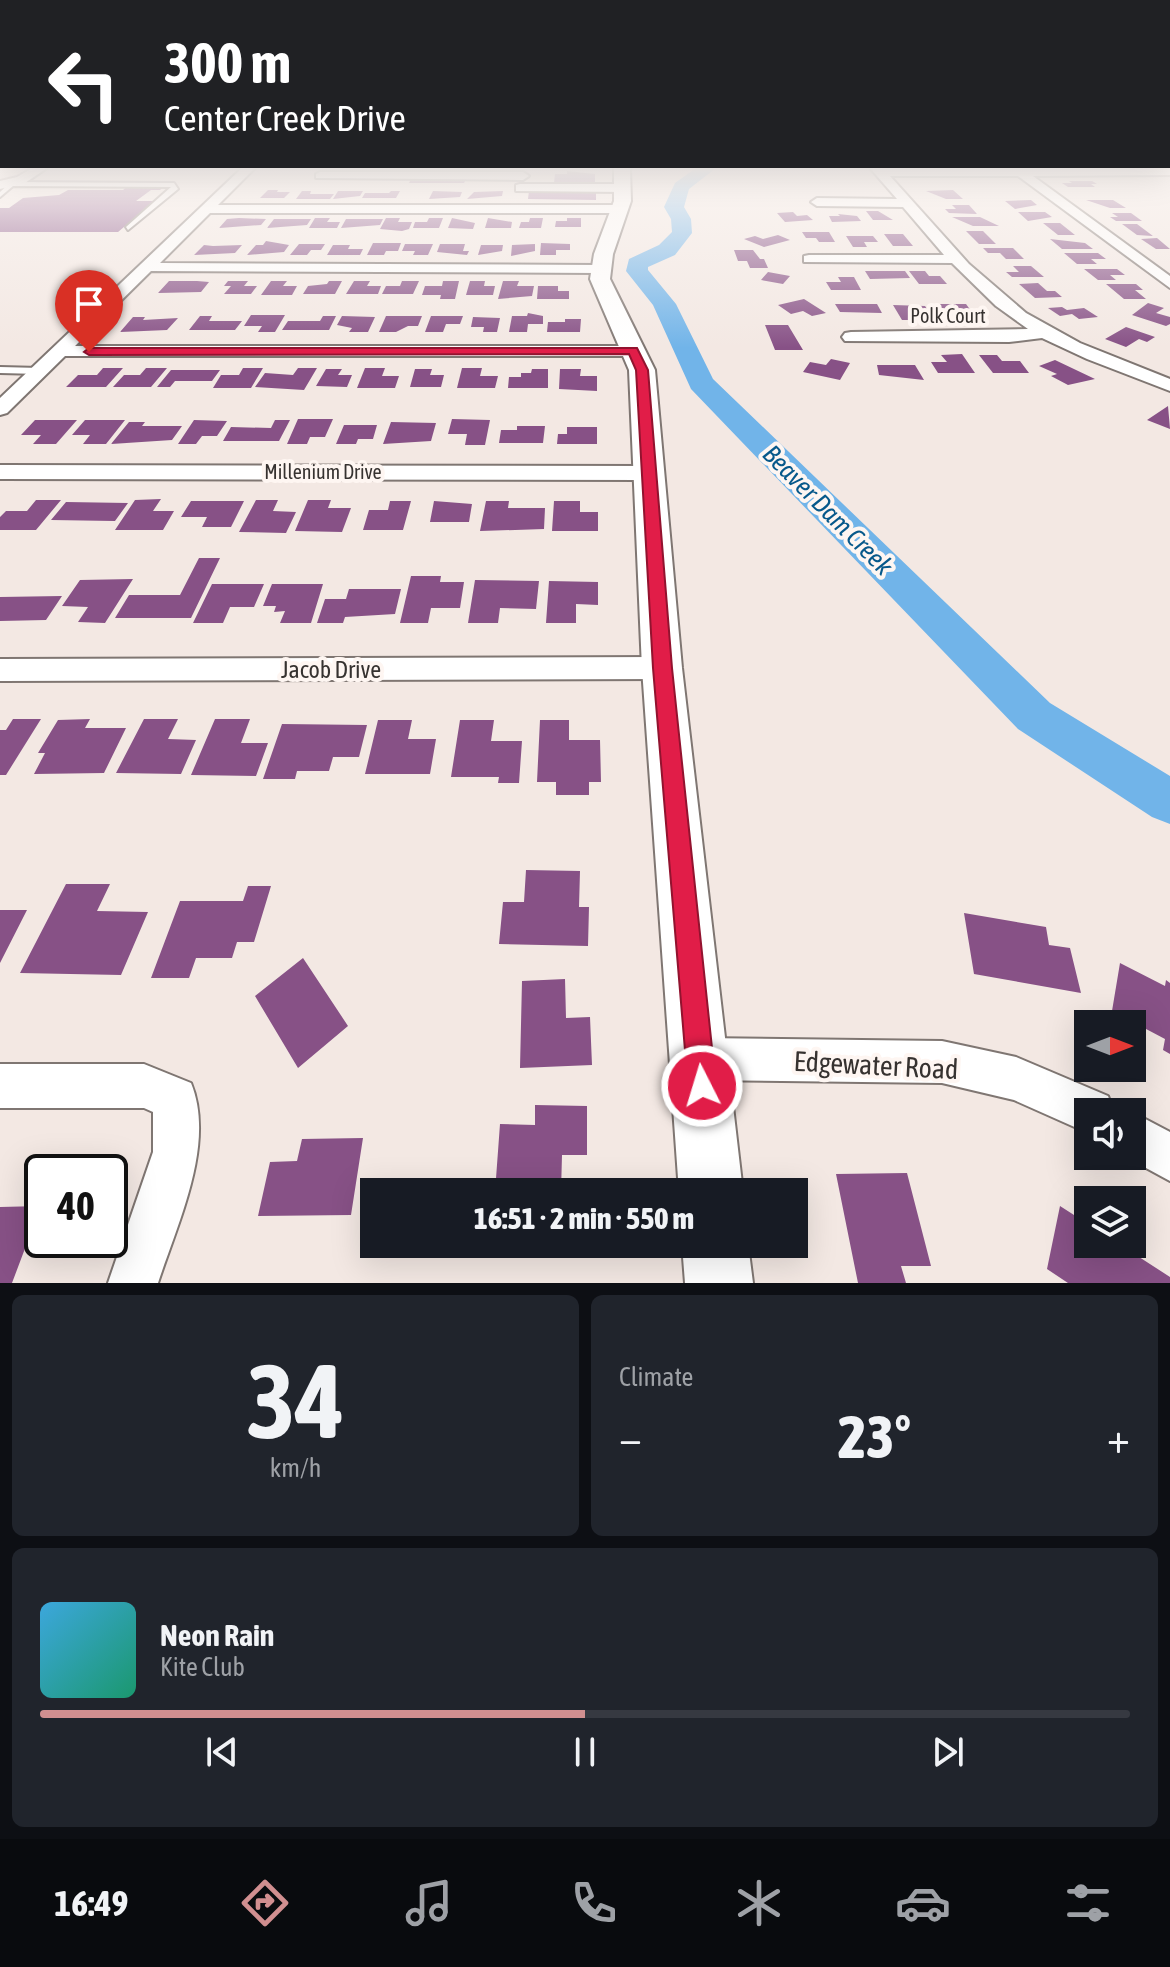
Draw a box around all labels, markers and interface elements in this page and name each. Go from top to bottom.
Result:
text: 300 m [164,31,291,95]
icon: left [32,32,136,136]
text: Center Creek Drive [164,97,406,139]
pin [55,270,123,352]
icon: arrive [67,282,111,326]
street label: Polk Court [910,304,986,327]
water label: Beaver Dam Creek [757,439,900,582]
street label: Millenium Drive [264,460,382,483]
street label: Jacob Drive [281,656,381,683]
north arrow [1074,1010,1146,1082]
map controls [1074,1010,1146,1258]
position arrow [660,1044,744,1128]
street label: Edgewater Road [793,1045,959,1085]
button: sound [1074,1098,1146,1170]
speed limit sign: 40 [24,1154,128,1258]
button: layers [1074,1186,1146,1258]
text: 16:51 · 2 min · 550 m [474,1201,694,1235]
text: 34 [247,1341,344,1460]
text: Climate [619,1362,693,1392]
text: 23° [838,1402,911,1471]
text: − [619,1412,642,1462]
text: + [1107,1412,1130,1462]
text: km/h [270,1453,321,1483]
text: Neon Rain [160,1618,274,1652]
text: Kite Club [160,1652,245,1682]
icon: previous [200,1730,244,1774]
icon: pause [563,1730,607,1774]
icon: next [926,1730,970,1774]
icon: directions [237,1875,293,1931]
icon: music [401,1875,457,1931]
icon: phone [566,1875,622,1931]
icon: climate [731,1875,787,1931]
icon: car [895,1875,951,1931]
icon: filters [1060,1875,1116,1931]
text: 16:49 [54,1882,128,1924]

